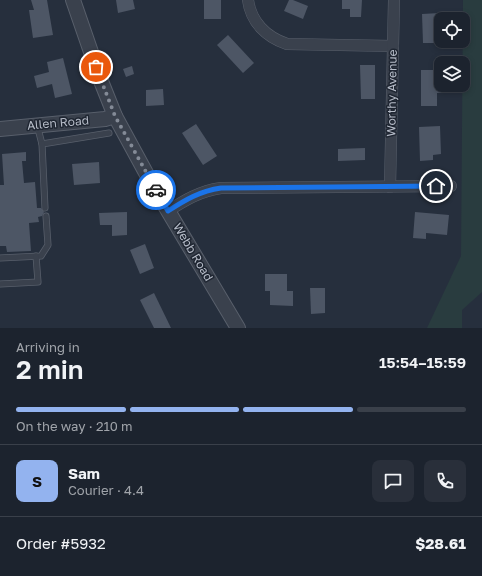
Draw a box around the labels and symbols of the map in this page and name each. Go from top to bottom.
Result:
street label: Worthy Avenue [383,49,400,137]
pin [79,50,113,84]
street label: Allen Road [26,112,90,133]
pin [419,169,453,203]
courier [136,170,176,210]
street label: Webb Road [170,220,217,284]

